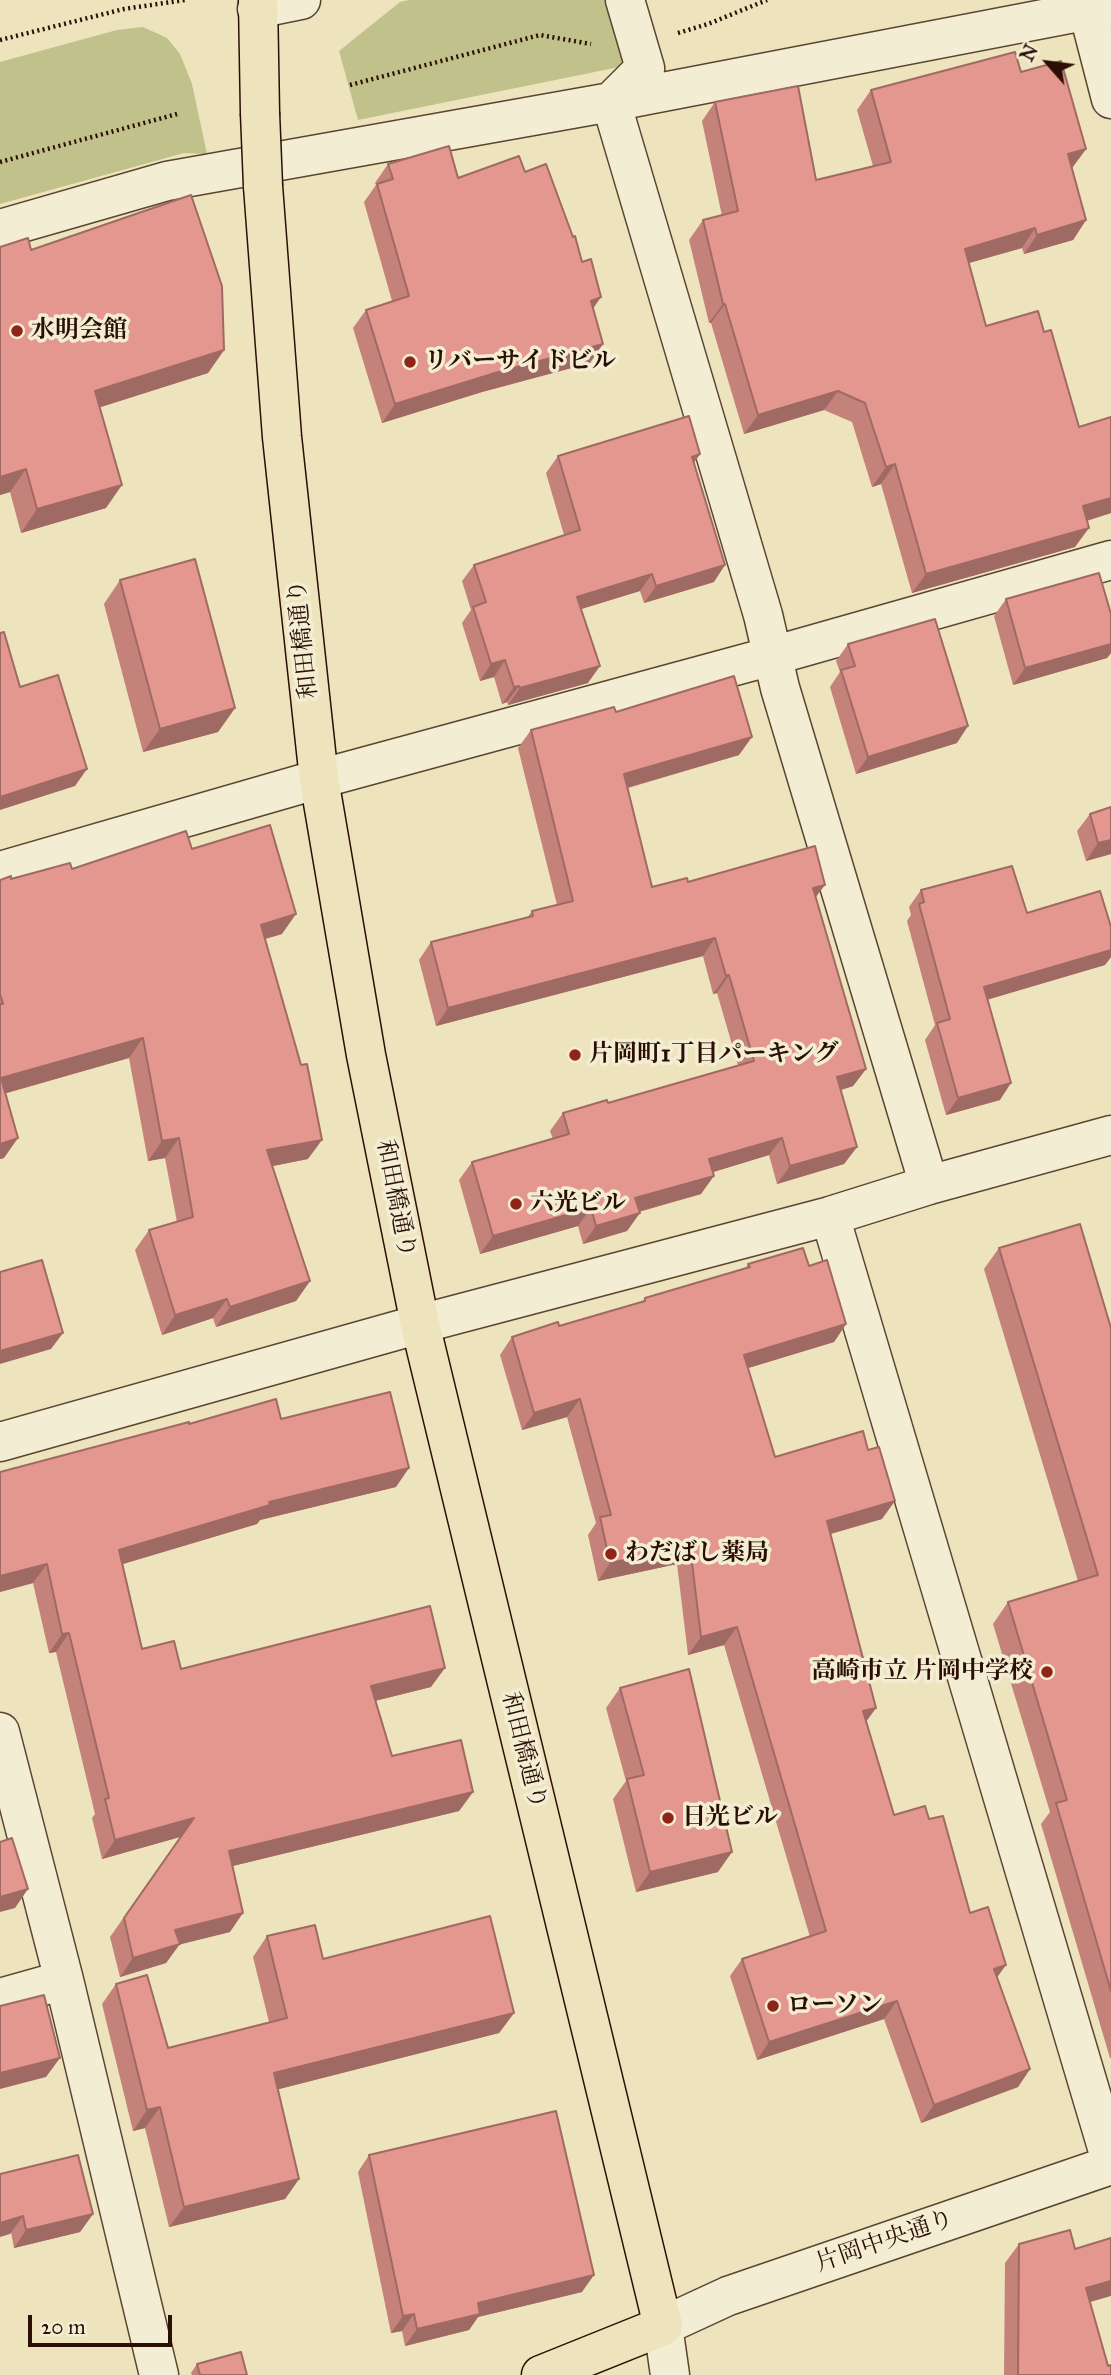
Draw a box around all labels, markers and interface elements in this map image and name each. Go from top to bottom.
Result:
north arrow [1013,28,1083,98]
text: N [1015,40,1043,65]
place label: 水明会館 [31,317,127,345]
marker: 水明会館 [9,323,25,339]
place label: リバーサイドビル [424,348,616,376]
marker: リバーサイドビル [402,354,418,370]
street label: 和田橋通り [283,578,325,700]
place label: 片岡町1丁目パーキング [589,1041,838,1069]
marker: 片岡町1丁目パーキング [567,1047,583,1063]
street label: 和田橋通り [369,1137,421,1261]
place label: 六光ビル [530,1190,626,1218]
marker: 六光ビル [508,1196,524,1212]
place label: わだばし薬局 [625,1540,769,1568]
marker: わだばし薬局 [603,1546,619,1562]
place label: 高崎市立 片岡中学校 [812,1658,1033,1686]
marker: 高崎市立 片岡中学校 [1039,1664,1055,1680]
street label: 和田橋通り [495,1689,551,1813]
place label: 日光ビル [682,1804,778,1832]
marker: 日光ビル [660,1810,676,1826]
place label: ローソン [787,1992,883,2020]
marker: ローソン [765,1998,781,2014]
street label: 片岡中央通り [812,2205,958,2279]
scale bar [32,2302,175,2346]
text: 20 m [41,2314,86,2340]

